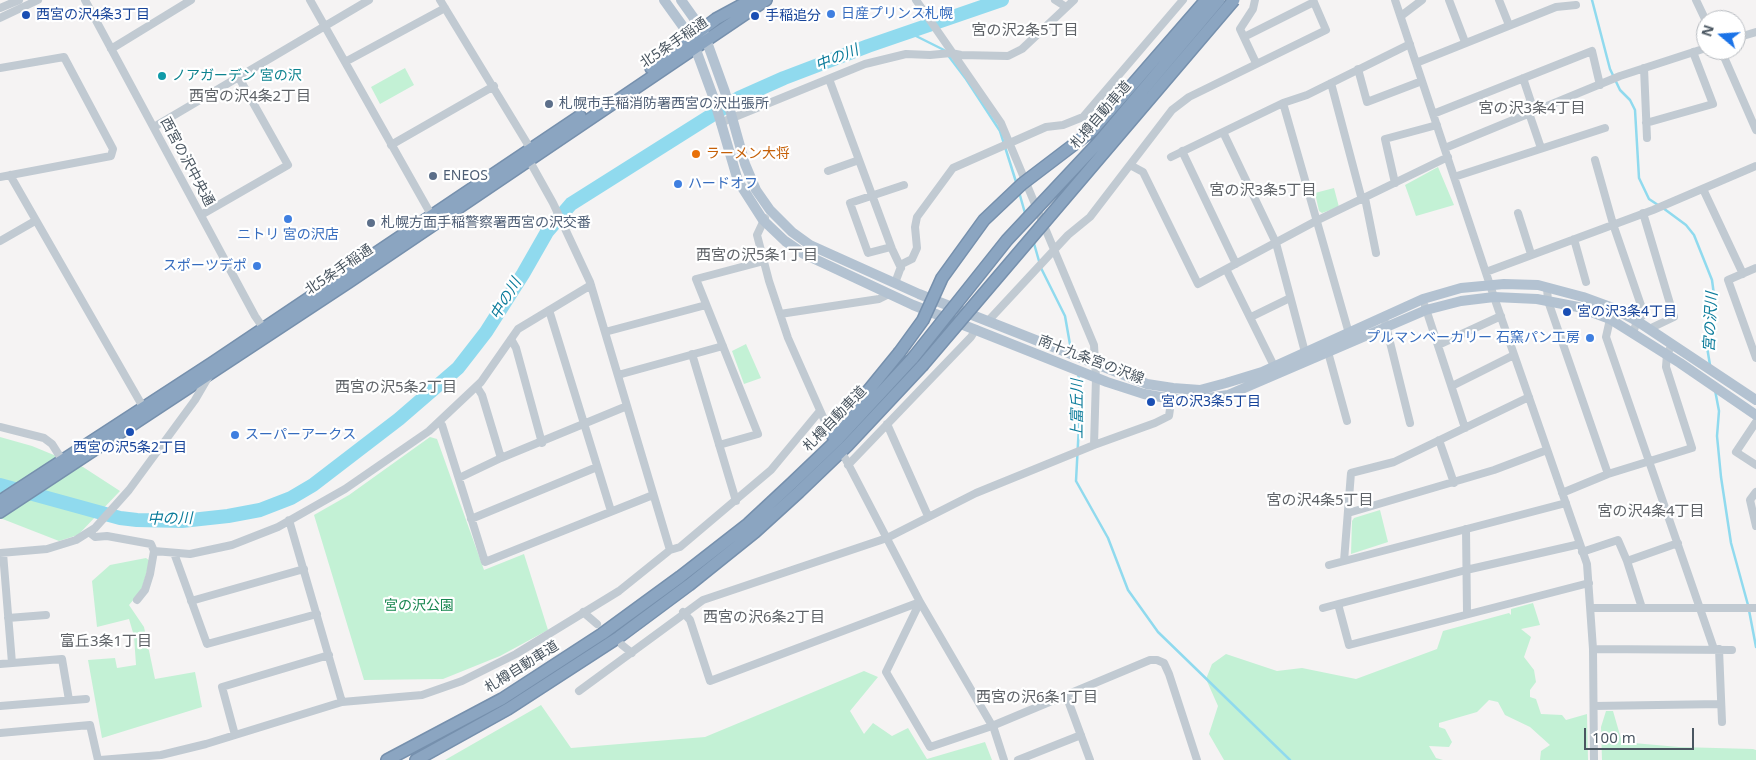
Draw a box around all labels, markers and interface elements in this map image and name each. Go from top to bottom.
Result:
place label: 日産プリンス札幌 [841,6,953,22]
place label: 西宮の沢4条3丁目 [36,7,150,23]
place label: 手稲追分 [765,8,821,24]
marker: 日産プリンス札幌 [825,8,837,20]
marker: 西宮の沢4条3丁目 [20,9,32,21]
marker: 手稲追分 [749,10,761,22]
north arrow [1696,10,1746,60]
street label: 北5条手稲通 [637,14,711,72]
district label: 宮の沢2条5丁目 [971,22,1079,40]
text: N [1696,22,1718,39]
water label: 中の川 [813,41,861,75]
place label: ノアガーデン 宮の沢 [172,68,302,84]
marker: ノアガーデン 宮の沢 [156,70,168,82]
street label: 札樽自動車道 [1067,78,1135,152]
district label: 西宮の沢4条2丁目 [189,88,311,106]
place label: 札幌市手稲消防署西宮の沢出張所 [559,96,769,112]
marker: 札幌市手稲消防署西宮の沢出張所 [543,98,555,110]
district label: 宮の沢3条4丁目 [1478,100,1586,118]
street label: 西宮の沢中央通 [157,115,217,209]
place label: ラーメン大将 [706,146,790,162]
marker: ラーメン大将 [690,148,702,160]
place label: ENEOS [443,168,488,184]
marker: ENEOS [427,170,439,182]
place label: ハードオフ [688,176,758,192]
marker: ハードオフ [672,178,684,190]
district label: 宮の沢3条5丁目 [1209,182,1317,200]
marker: ニトリ 宮の沢店 [282,213,294,225]
place label: 札幌方面手稲警察署西宮の沢交番 [381,215,591,231]
marker: 札幌方面手稲警察署西宮の沢交番 [365,217,377,229]
place label: ニトリ 宮の沢店 [237,227,339,243]
street label: 北5条手稲通 [302,241,376,299]
district label: 西宮の沢5条1丁目 [696,247,818,265]
place label: スポーツデポ [163,258,247,274]
marker: スポーツデポ [251,260,263,272]
water label: 中の川 [487,275,525,323]
water label: 宮の沢川 [1700,292,1722,352]
place label: 宮の沢3条4丁目 [1577,304,1677,320]
marker: 宮の沢3条4丁目 [1561,306,1573,318]
place label: プルマンベーカリー 石窯パン工房 [1366,330,1580,346]
street label: 南十九条宮の沢線 [1036,332,1146,388]
marker: プルマンベーカリー 石窯パン工房 [1584,332,1596,344]
district label: 西宮の沢5条2丁目 [335,379,457,397]
water label: 上富丘川 [1069,379,1087,439]
street label: 札樽自動車道 [800,383,870,455]
place label: 宮の沢3条5丁目 [1161,394,1261,410]
marker: 宮の沢3条5丁目 [1145,396,1157,408]
marker: 西宮の沢5条2丁目 [124,426,136,438]
place label: スーパーアークス [245,427,356,443]
marker: スーパーアークス [229,429,241,441]
place label: 西宮の沢5条2丁目 [73,440,187,456]
district label: 宮の沢4条5丁目 [1266,492,1374,510]
district label: 宮の沢4条4丁目 [1597,503,1705,521]
water label: 中の川 [147,510,193,528]
park label: 宮の沢公園 [384,598,454,614]
district label: 西宮の沢6条2丁目 [703,609,825,627]
district label: 富丘3条1丁目 [60,633,152,651]
street label: 札樽自動車道 [482,638,562,696]
district label: 西宮の沢6条1丁目 [976,689,1098,707]
scale bar [1586,718,1696,750]
text: 100 m [1592,727,1636,747]

